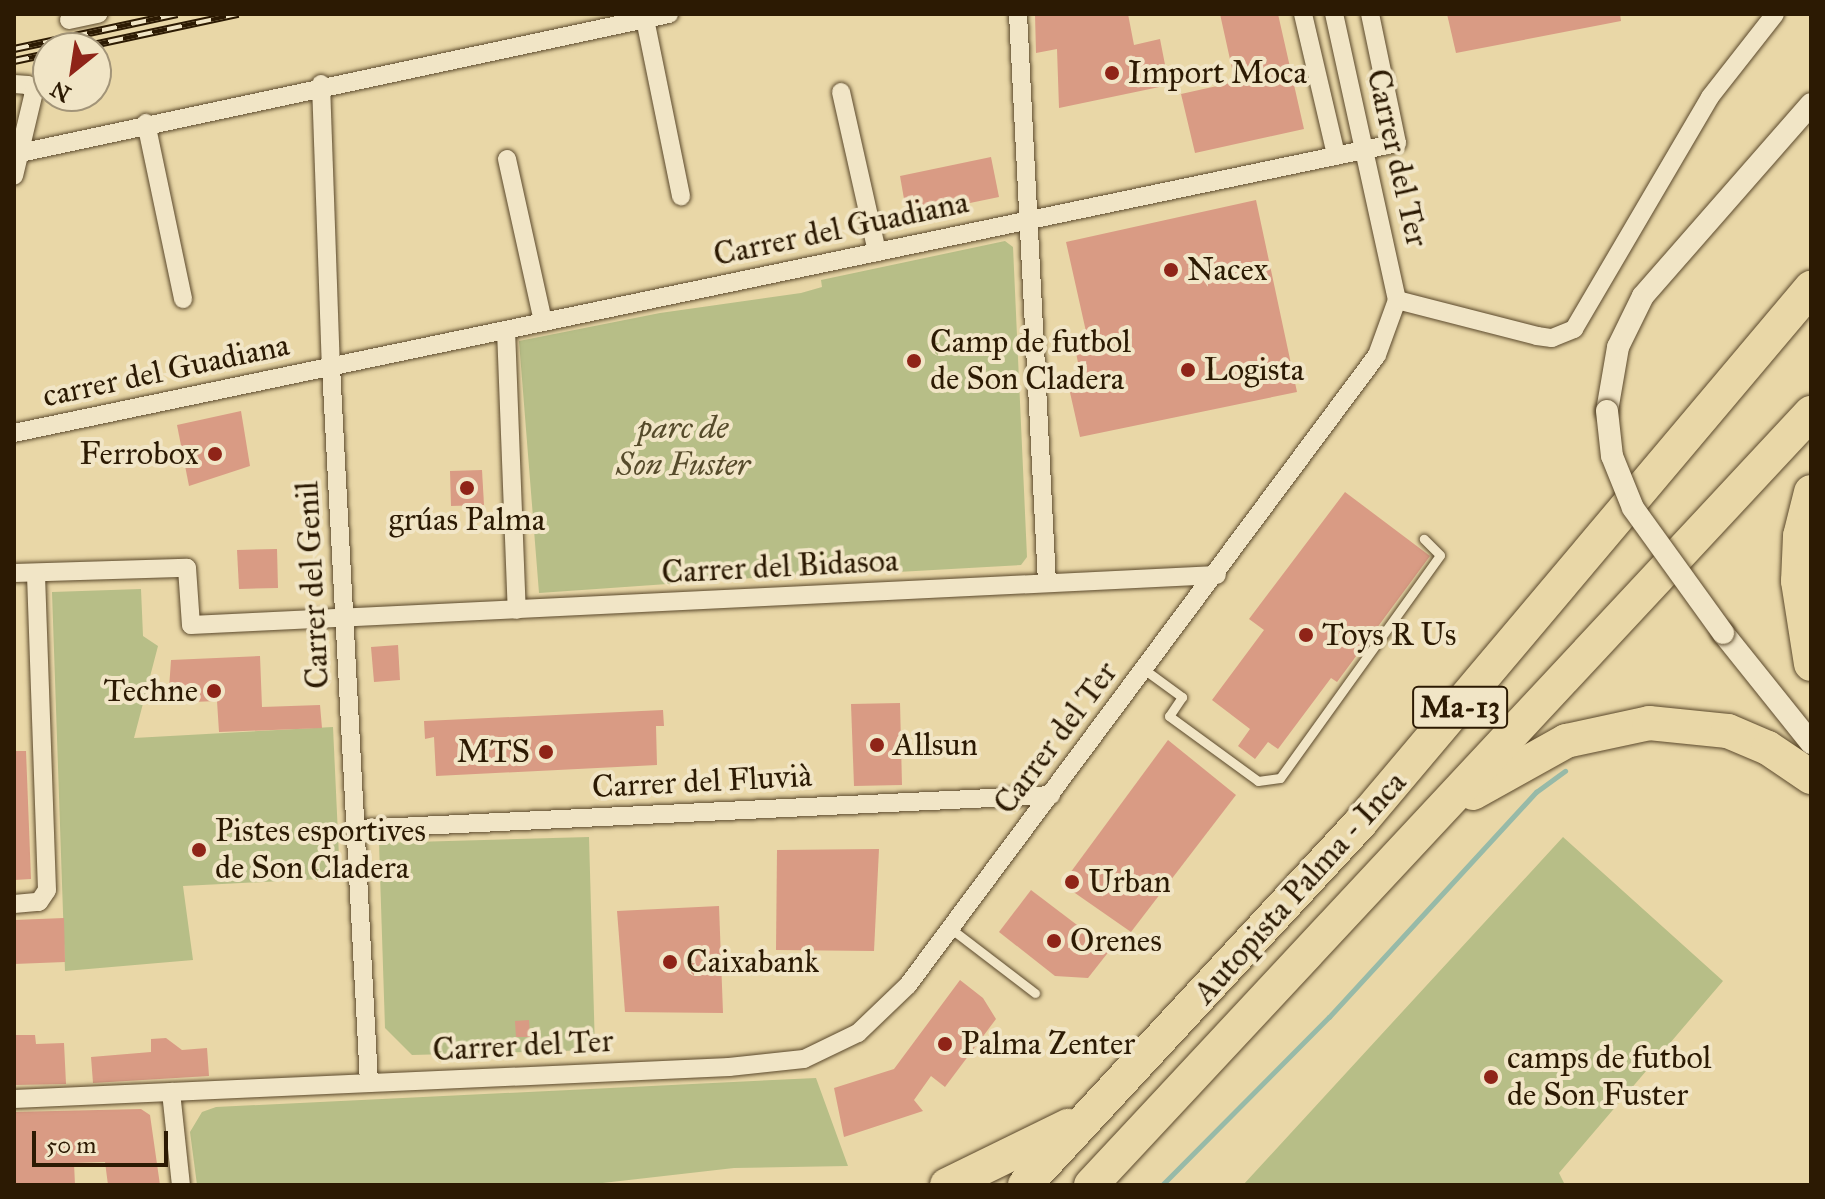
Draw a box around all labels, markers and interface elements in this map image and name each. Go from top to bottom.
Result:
north arrow [32,32,112,112]
place label: Import Moca [1128,54,1307,92]
marker: Import Moca [1103,64,1121,82]
street label: Carrer del Ter [1358,66,1436,250]
text: N [46,75,76,108]
street label: Carrer del Guadiana [710,183,972,275]
place label: Nacex [1187,251,1268,289]
marker: Nacex [1162,261,1180,279]
place label: Camp de futbol de Son Cladera [930,324,1131,399]
street label: carrer del Guadiana [39,326,293,416]
place label: Logista [1204,351,1304,389]
marker: Camp de futbol de Son Cladera [905,352,923,370]
marker: Logista [1179,361,1197,379]
park label: parc de Son Fuster [616,410,750,485]
place label: Ferrobox [79,435,199,473]
marker: Ferrobox [206,445,224,463]
marker: grúas Palma [458,479,476,497]
street label: Carrer del Genil [288,480,338,690]
place label: grúas Palma [389,501,545,539]
street label: Carrer del Bidasoa [661,542,899,592]
place label: Toys R Us [1322,616,1456,654]
marker: Toys R Us [1297,626,1315,644]
street label: Carrer del Ter [986,654,1126,822]
place label: Techne [103,672,198,710]
road number: Ma-13 [1412,681,1508,733]
marker: Techne [205,682,223,700]
place label: Allsun [893,726,978,764]
place label: MTS [457,733,530,771]
marker: Allsun [868,736,886,754]
marker: MTS [537,743,555,761]
street label: Carrer del Fluvià [591,757,813,807]
street label: Autopista Palma - Inca [1186,764,1414,1012]
place label: Pistes esportives de Son Cladera [215,813,426,888]
marker: Pistes esportives de Son Cladera [190,841,208,859]
place label: Urban [1088,863,1171,901]
marker: Urban [1063,873,1081,891]
place label: Orenes [1070,922,1162,960]
marker: Orenes [1045,932,1063,950]
place label: Caixabank [686,943,819,981]
marker: Caixabank [661,953,679,971]
street label: Carrer del Ter [432,1022,614,1070]
place label: Palma Zenter [961,1025,1135,1063]
marker: Palma Zenter [936,1035,954,1053]
place label: camps de futbol de Son Fuster [1507,1040,1711,1115]
marker: camps de futbol de Son Fuster [1482,1068,1500,1086]
scale bar [36,1115,172,1165]
text: 50 m [46,1130,96,1160]

